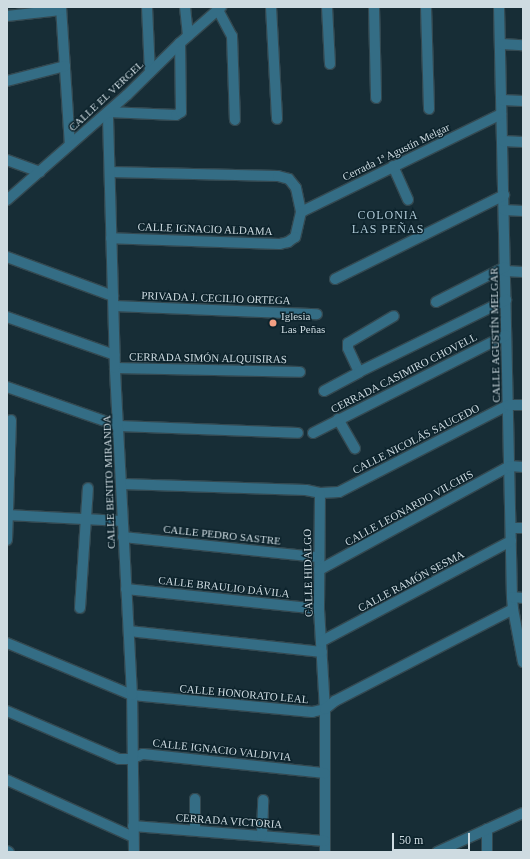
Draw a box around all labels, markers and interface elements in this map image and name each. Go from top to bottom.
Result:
street label: CALLE EL VERGEL [66,58,146,134]
street label: Cerrada 1ª Agustín Melgar [340,120,452,184]
district label: COLONIA LAS PEÑAS [352,209,424,237]
street label: CALLE IGNACIO ALDAMA [137,220,273,238]
street label: CALLE AGUSTÍN MELGAR [487,267,503,403]
street label: PRIVADA J. CECILIO ORTEGA [141,289,291,307]
place label: Iglesia Las Peñas [281,310,325,336]
marker: Iglesia Las Peñas [268,318,278,328]
street label: CERRADA CASIMIRO CHOVELL [328,330,480,416]
street label: CERRADA SIMÓN ALQUISIRAS [128,350,288,366]
street label: CALLE NICOLÁS SAUCEDO [350,401,482,477]
street label: CALLE BENITO MIRANDA [100,415,118,549]
street label: CALLE LEONARDO VILCHIS [342,467,476,549]
street label: CALLE PEDRO SASTRE [163,522,281,548]
street label: CALLE HIDALGO [301,529,315,617]
street label: CALLE RAMÓN SESMA [356,547,466,615]
street label: CALLE BRAULIO DÁVILA [158,574,290,600]
street label: CALLE HONORATO LEAL [179,682,309,706]
street label: CALLE IGNACIO VALDIVIA [152,736,292,764]
street label: CERRADA VICTORIA [175,811,283,831]
scale bar [394,825,472,851]
text: 50 m [399,833,423,847]

